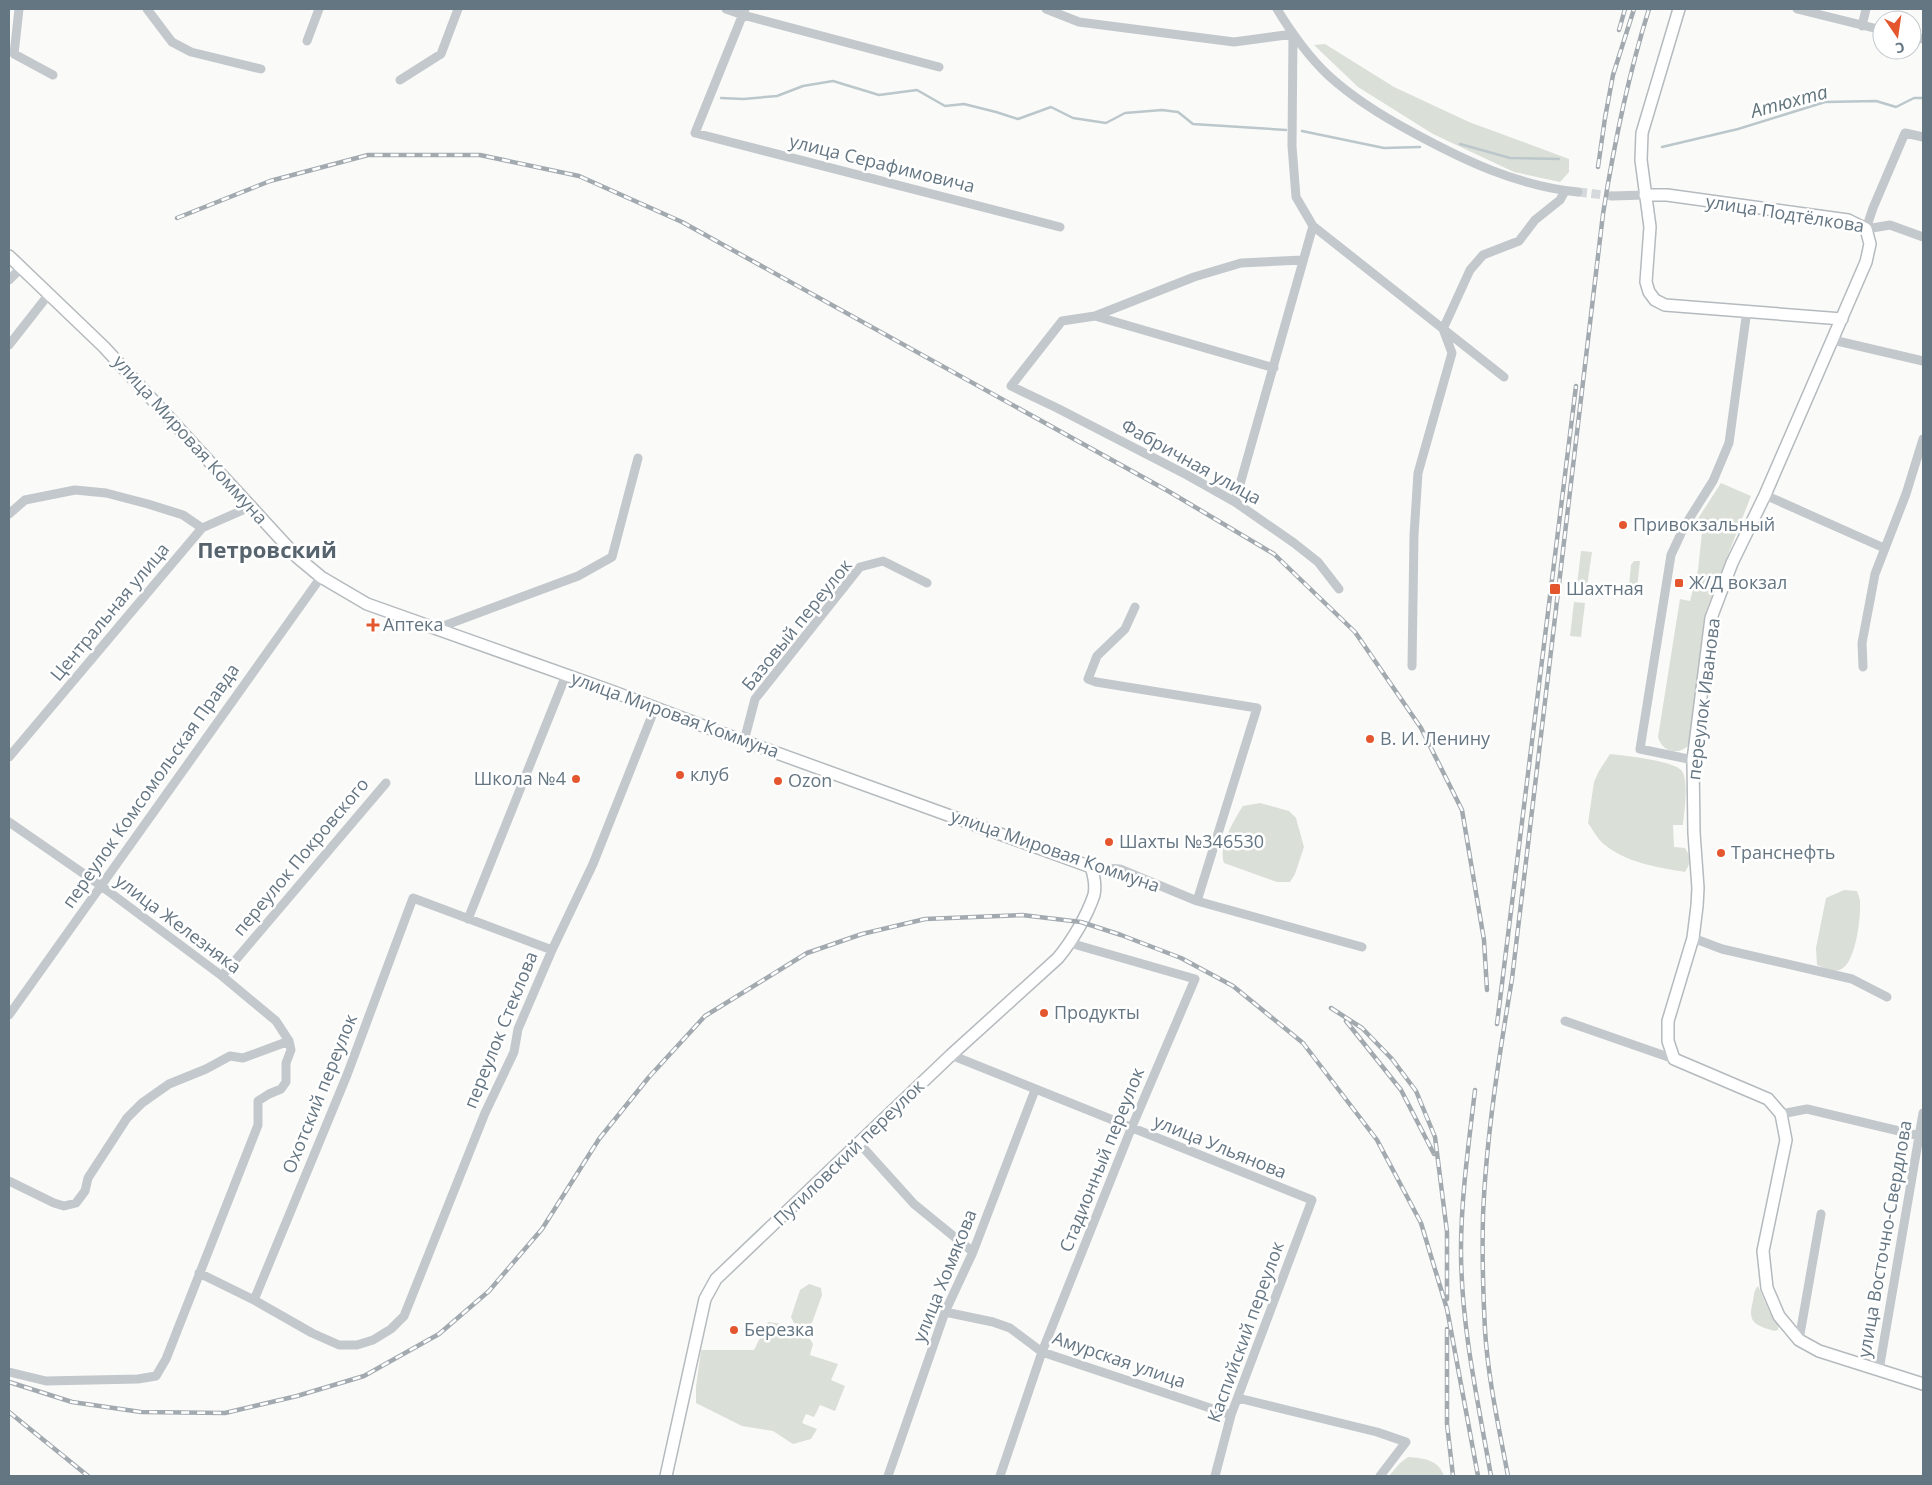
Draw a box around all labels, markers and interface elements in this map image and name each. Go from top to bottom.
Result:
north arrow [1872,10,1922,60]
text: С [1893,38,1907,58]
water label: Атюхта [1746,78,1831,124]
street label: улица Серафимовича [787,128,977,198]
street label: улица Подтёлкова [1704,189,1866,237]
street label: улица Мировая Коммуна [108,350,273,529]
street label: Фабричная улица [1117,413,1266,510]
place label: Привокзальный [1633,512,1775,536]
marker: Привокзальный [1617,519,1629,531]
district label: Петровский [197,534,337,564]
street label: Центральная улица [44,537,174,685]
street label: Базовый переулок [736,553,857,695]
place label: Ж/Д вокзал [1689,570,1787,594]
place label: Шахтная [1566,576,1644,600]
marker: Ж/Д вокзал [1673,577,1685,589]
marker: Шахтная [1548,582,1562,596]
place label: Аптека [383,612,443,636]
street label: переулок Иванова [1681,616,1725,781]
marker: Аптека [367,619,379,631]
street label: переулок Комсомольская Правда [56,658,244,912]
street label: улица Мировая Коммуна [568,665,783,763]
place label: В. И. Ленину [1380,726,1491,750]
marker: В. И. Ленину [1364,733,1376,745]
place label: клуб [690,762,729,786]
place label: Школа №4 [474,766,566,790]
place label: Ozon [788,768,832,792]
marker: клуб [674,769,686,781]
street label: переулок Покровского [227,772,373,940]
marker: Школа №4 [570,773,582,785]
marker: Ozon [772,775,784,787]
street label: улица Мировая Коммуна [948,803,1163,897]
place label: Шахты №346530 [1119,829,1264,853]
marker: Шахты №346530 [1103,836,1115,848]
place label: Транснефть [1731,840,1835,864]
marker: Транснефть [1715,847,1727,859]
street label: улица Железняка [111,868,246,978]
street label: переулок Стеклова [458,948,543,1112]
place label: Продукты [1054,1000,1140,1024]
marker: Продукты [1038,1007,1050,1019]
street label: Охотский переулок [276,1010,362,1177]
street label: Стадионный переулок [1053,1063,1149,1255]
street label: Путиловский переулок [768,1073,929,1231]
street label: улица Ульянова [1150,1108,1290,1184]
street label: улица Восточно-Свердлова [1851,1118,1917,1359]
street label: улица Хомякова [906,1205,982,1346]
street label: Каспийский переулок [1201,1237,1289,1425]
place label: Березка [744,1317,814,1341]
marker: Березка [728,1324,740,1336]
street label: Амурская улица [1050,1325,1189,1393]

